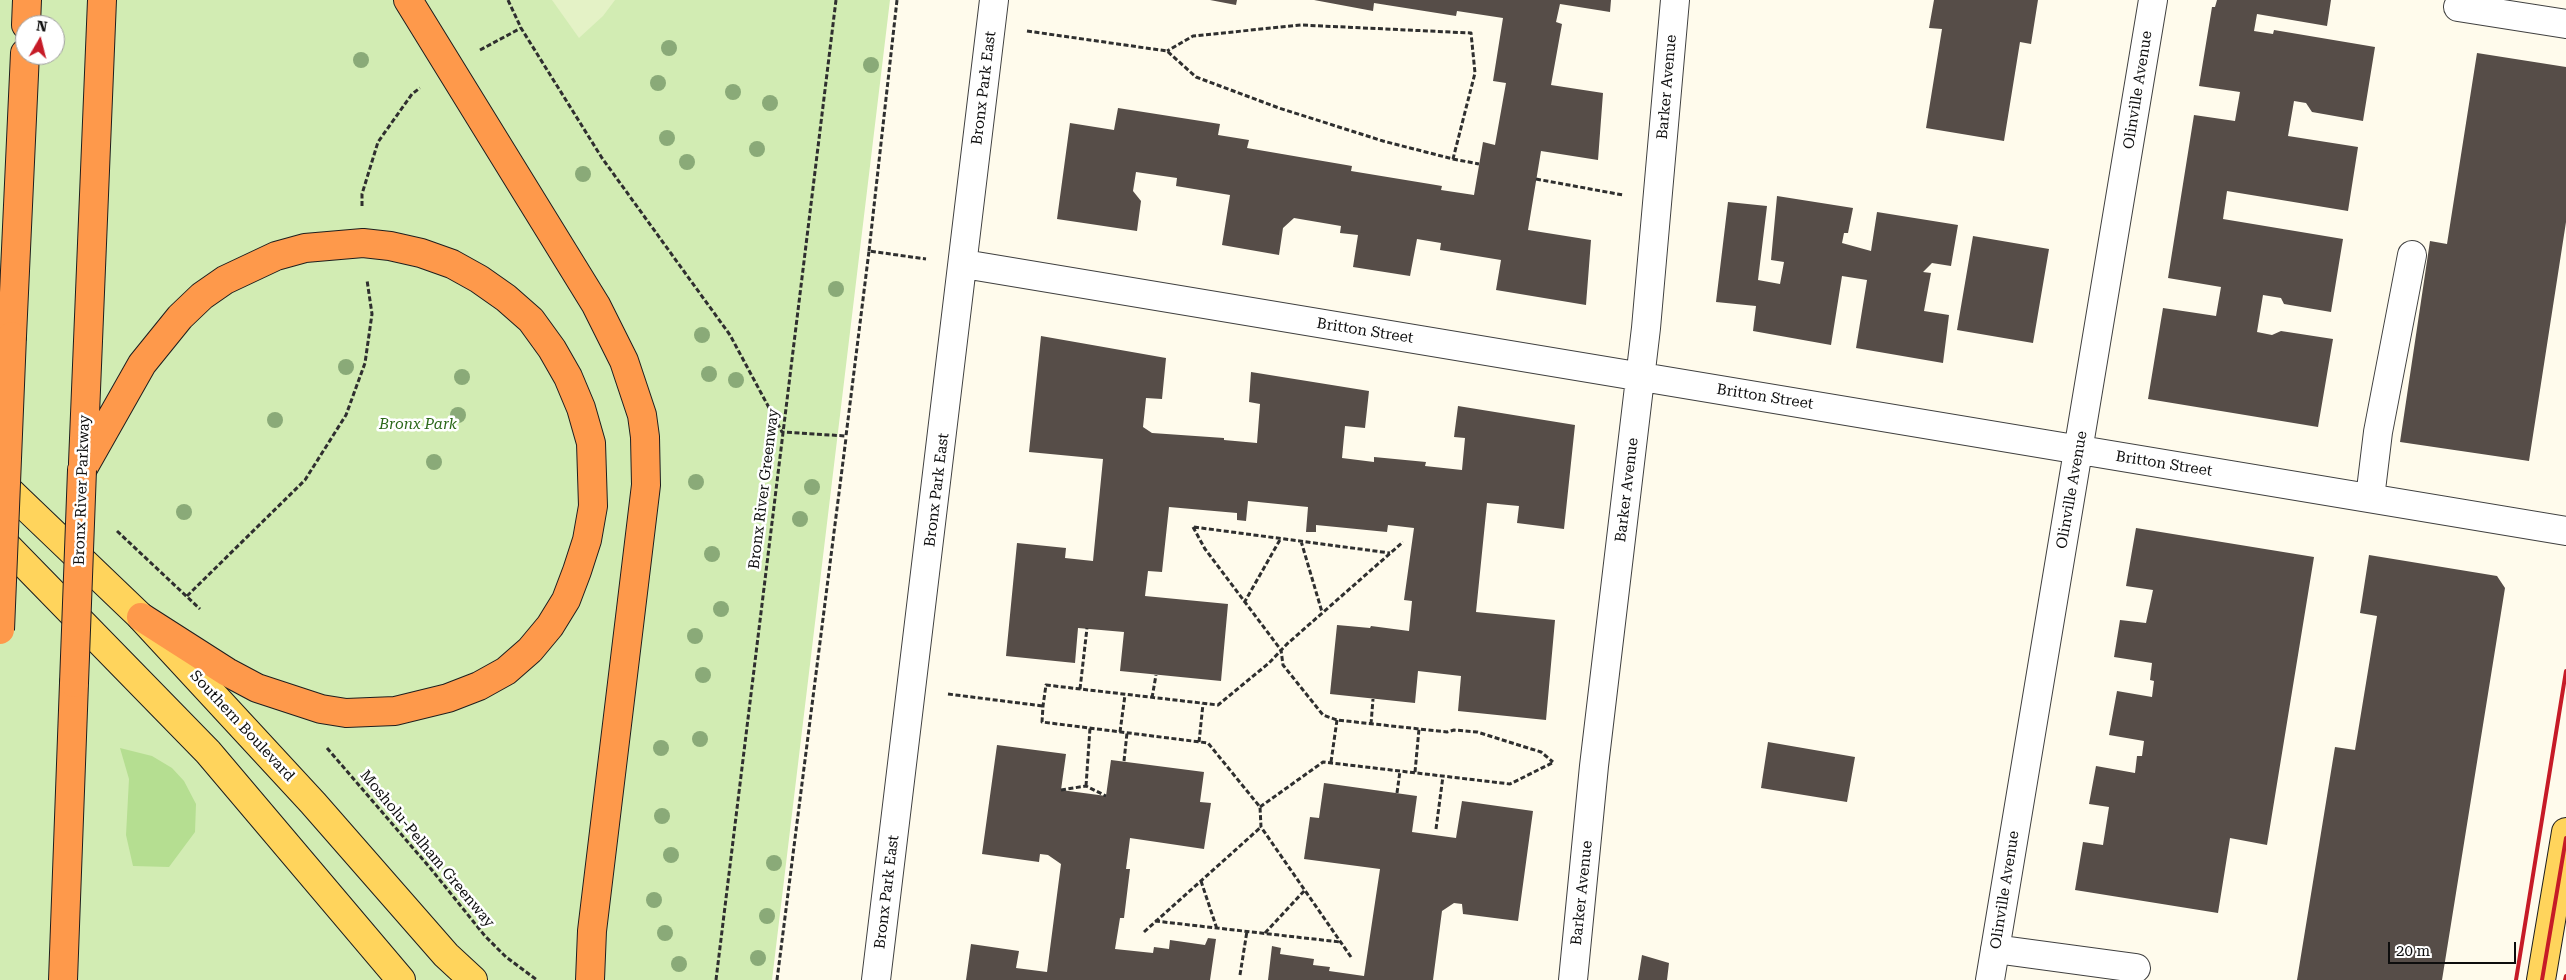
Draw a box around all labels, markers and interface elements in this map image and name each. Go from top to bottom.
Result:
north arrow [15,15,65,65]
text: N [35,17,48,35]
street label: Bronx Park East [968,30,1000,146]
street label: Olinville Avenue [2120,30,2156,150]
street label: Barker Avenue [1653,34,1681,140]
street label: Britton Street [1315,314,1415,348]
street label: Britton Street [1715,380,1815,414]
street label: Bronx River Greenway [745,408,783,570]
street label: Bronx River Parkway [70,414,94,566]
park label: Bronx Park [379,416,457,434]
street label: Olinville Avenue [2053,430,2091,550]
street label: Bronx Park East [921,432,953,548]
street label: Barker Avenue [1612,437,1642,543]
street label: Britton Street [2114,447,2214,481]
street label: Southern Boulevard [186,667,298,785]
street label: Mosholu-Pelham Greenway [356,767,498,931]
street label: Olinville Avenue [1987,830,2023,950]
street label: Bronx Park East [871,834,903,950]
street label: Barker Avenue [1568,840,1596,946]
scale bar [2391,932,2518,964]
text: 20 m [2396,942,2430,960]

